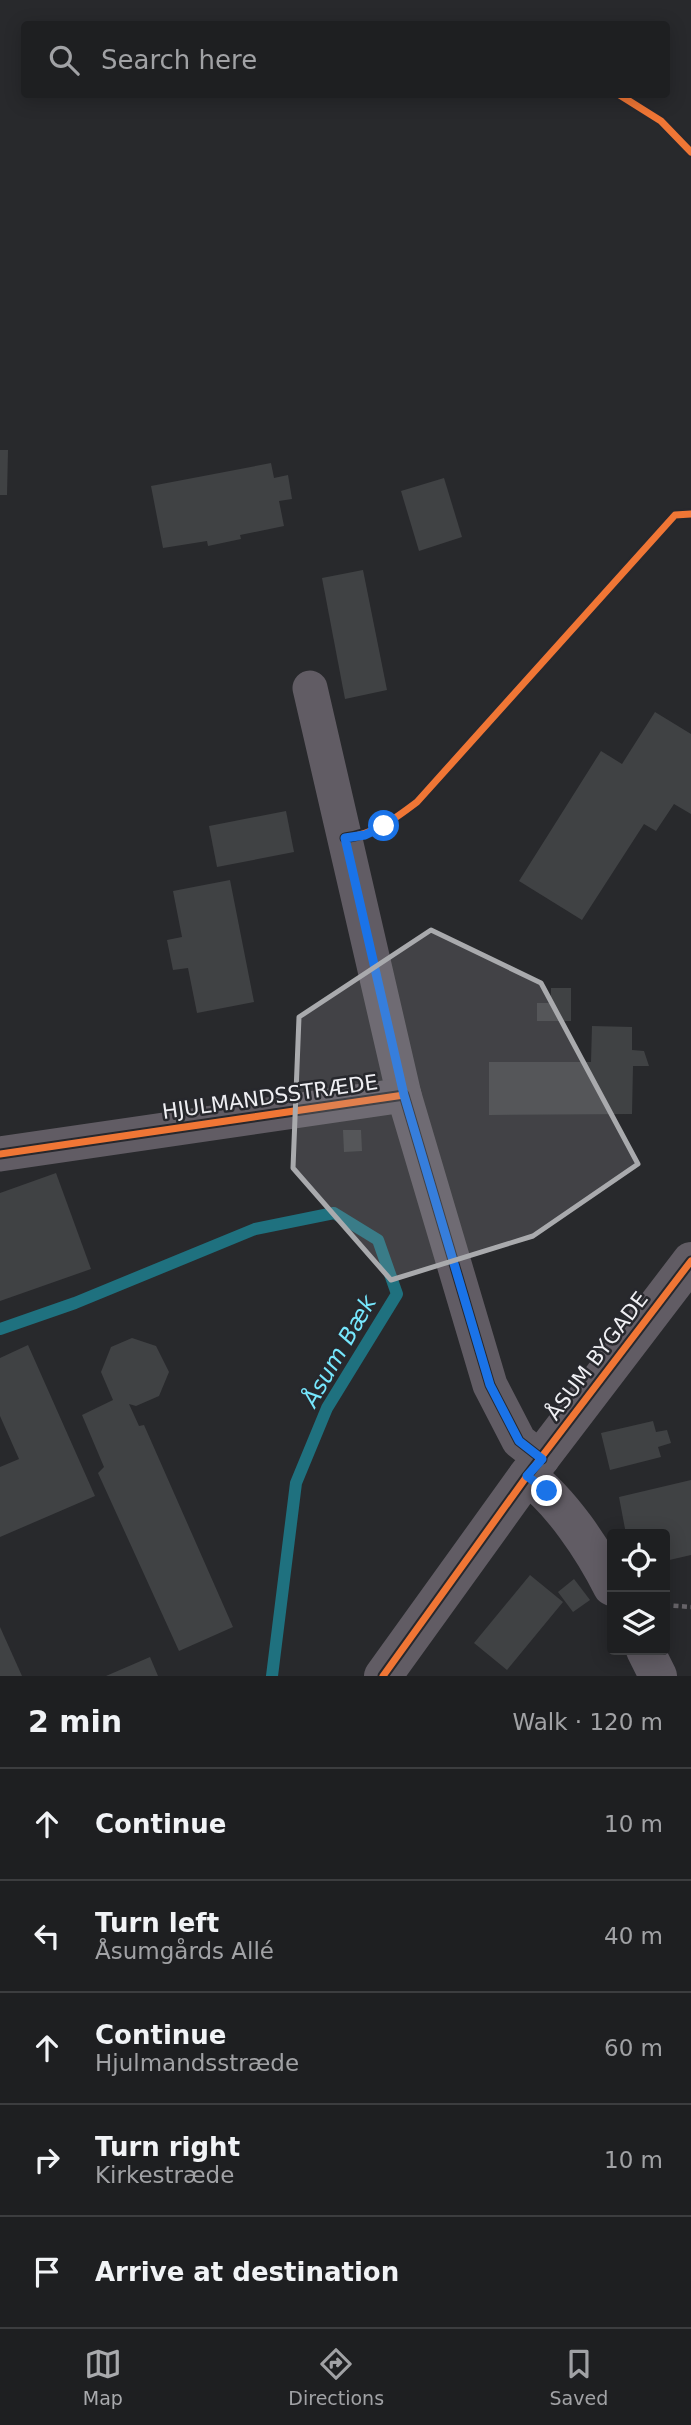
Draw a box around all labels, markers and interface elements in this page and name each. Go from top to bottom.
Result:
search box [21,21,670,98]
icon: search [45,41,83,79]
text: Search here [101,45,257,75]
route start [368,810,399,841]
street label: HJULMANDSSTRÆDE [161,1070,379,1124]
street label: ÅSUM BYGADE [539,1286,653,1425]
water label: Åsum Bæk [295,1289,382,1413]
route end [531,1475,562,1506]
map controls [607,1529,670,1655]
button: locate [607,1529,670,1592]
button: layers [607,1592,670,1655]
text: 2 min [28,1704,122,1739]
text: Walk · 120 m [512,1709,663,1735]
icon: ahead [28,1805,66,1843]
text: Continue [95,1809,226,1839]
text: 10 m [604,1811,663,1837]
text: Turn left [95,1908,219,1938]
icon: left [28,1917,66,1955]
text: 40 m [604,1923,663,1949]
text: Åsumgårds Allé [95,1938,274,1964]
text: Continue [95,2020,226,2050]
icon: ahead [28,2029,66,2067]
text: 60 m [604,2035,663,2061]
text: Hjulmandsstræde [95,2050,299,2076]
text: Turn right [95,2132,240,2162]
icon: right [28,2141,66,2179]
text: 10 m [604,2147,663,2173]
text: Kirkestræde [95,2162,234,2188]
icon: arrive [28,2253,66,2291]
text: Arrive at destination [95,2257,399,2287]
tab: Map [83,2345,123,2409]
tab: Directions [288,2345,384,2409]
tab: Saved [550,2345,608,2409]

